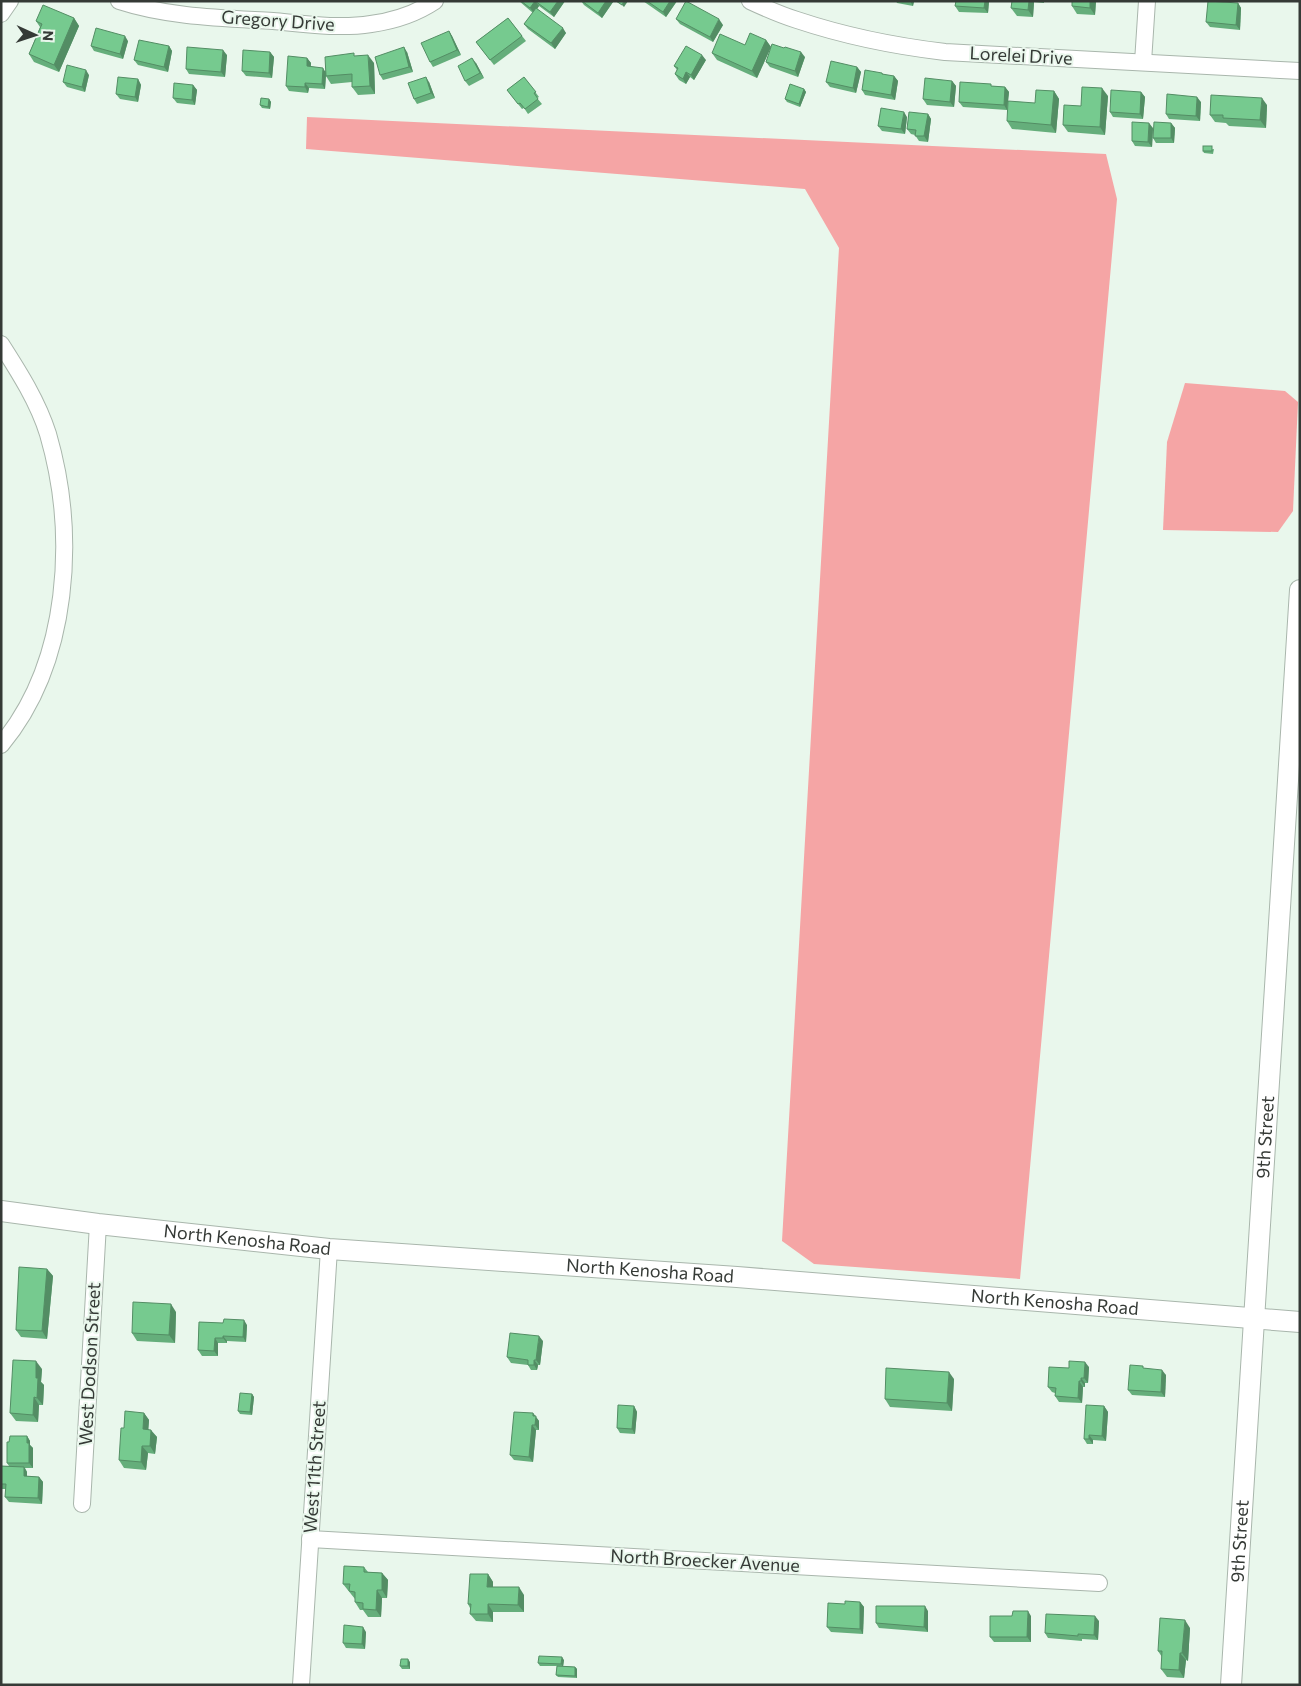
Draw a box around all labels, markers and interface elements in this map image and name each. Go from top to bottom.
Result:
street label: Gregory Drive [221,5,335,35]
north arrow [10,10,60,60]
text: N [40,30,57,41]
street label: Lorelei Drive [969,41,1073,69]
street label: 9th Street [1251,1095,1278,1179]
street label: North Kenosha Road [163,1219,332,1259]
street label: North Kenosha Road [566,1253,735,1287]
street label: West Dodson Street [74,1282,104,1446]
street label: North Kenosha Road [970,1284,1140,1319]
street label: West 11th Street [298,1400,330,1534]
street label: 9th Street [1225,1499,1253,1583]
street label: North Broecker Avenue [610,1544,800,1576]

